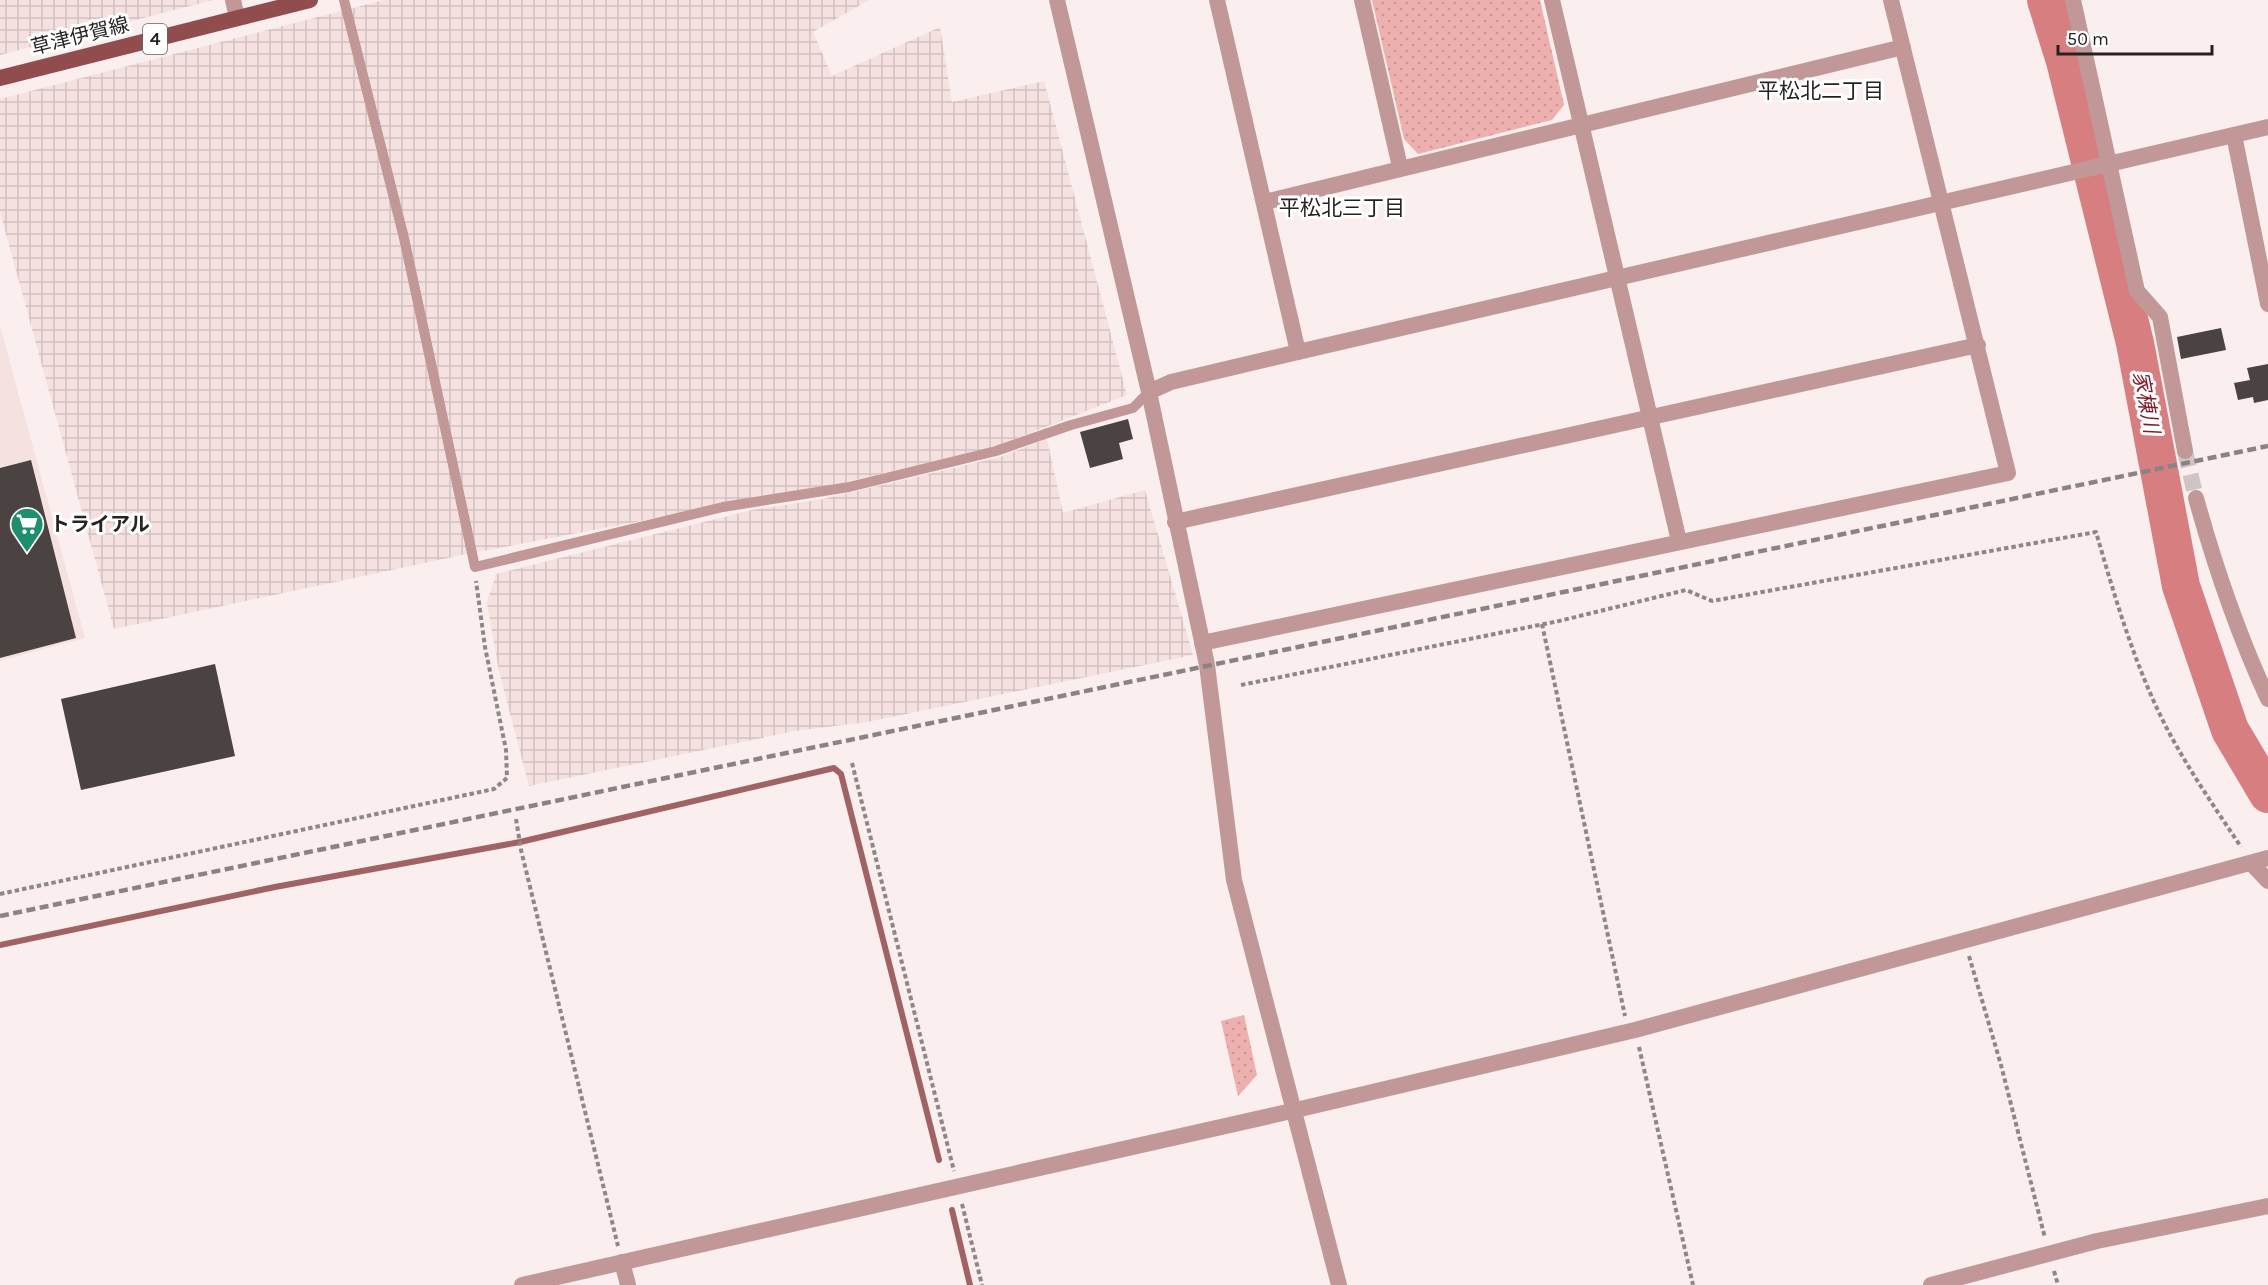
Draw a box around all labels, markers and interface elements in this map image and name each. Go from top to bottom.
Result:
street label: 草津伊賀線 [29,13,131,59]
scale bar [2058,18,2212,56]
road number: 4 [143,24,167,54]
text: 50 m [2067,28,2109,50]
district label: 平松北二丁目 [1758,79,1884,103]
district label: 平松北三丁目 [1279,196,1405,220]
water label: 家棟川 [2128,369,2164,437]
supermarket icon: トライアル [9,506,45,553]
place label: トライアル [50,513,150,536]

